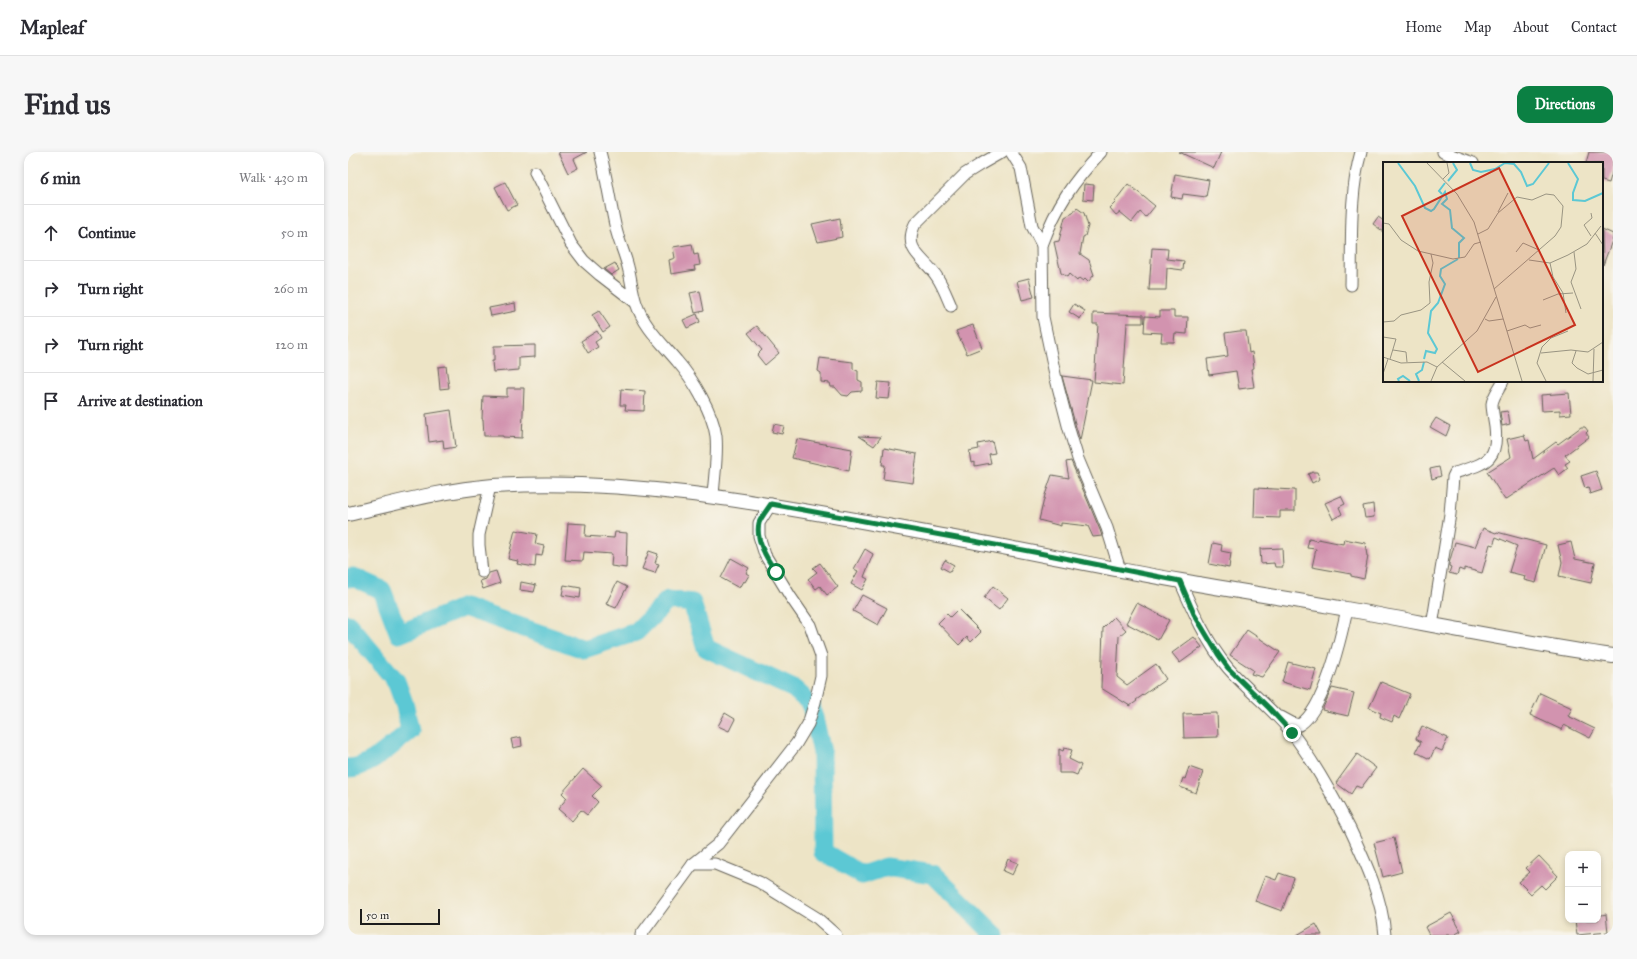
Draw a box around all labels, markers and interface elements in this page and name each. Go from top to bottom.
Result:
text: Mapleaf [20,16,84,39]
text: Home [1405,19,1442,36]
text: Map [1464,19,1491,36]
text: About [1513,19,1549,36]
text: Contact [1571,19,1617,36]
button: Directions [1517,86,1613,123]
text: Find us [24,87,110,122]
inset map [1383,162,1603,382]
text: 6 min [40,168,81,189]
text: Walk · 430 m [239,170,308,186]
icon: ahead [40,222,62,244]
text: Continue [78,224,136,242]
text: 50 m [281,225,308,241]
icon: right [40,278,62,300]
text: Turn right [78,280,143,298]
text: 260 m [274,281,308,297]
icon: right [40,334,62,356]
text: Turn right [78,336,143,354]
text: 120 m [275,337,308,353]
icon: arrive [40,390,62,412]
text: Arrive at destination [78,392,203,410]
route start [767,563,785,581]
route end [1283,724,1301,742]
map controls [1565,851,1601,923]
button: + [1565,851,1601,887]
button: − [1565,887,1601,923]
scale bar [360,907,440,926]
text: 50 m [366,909,389,922]

